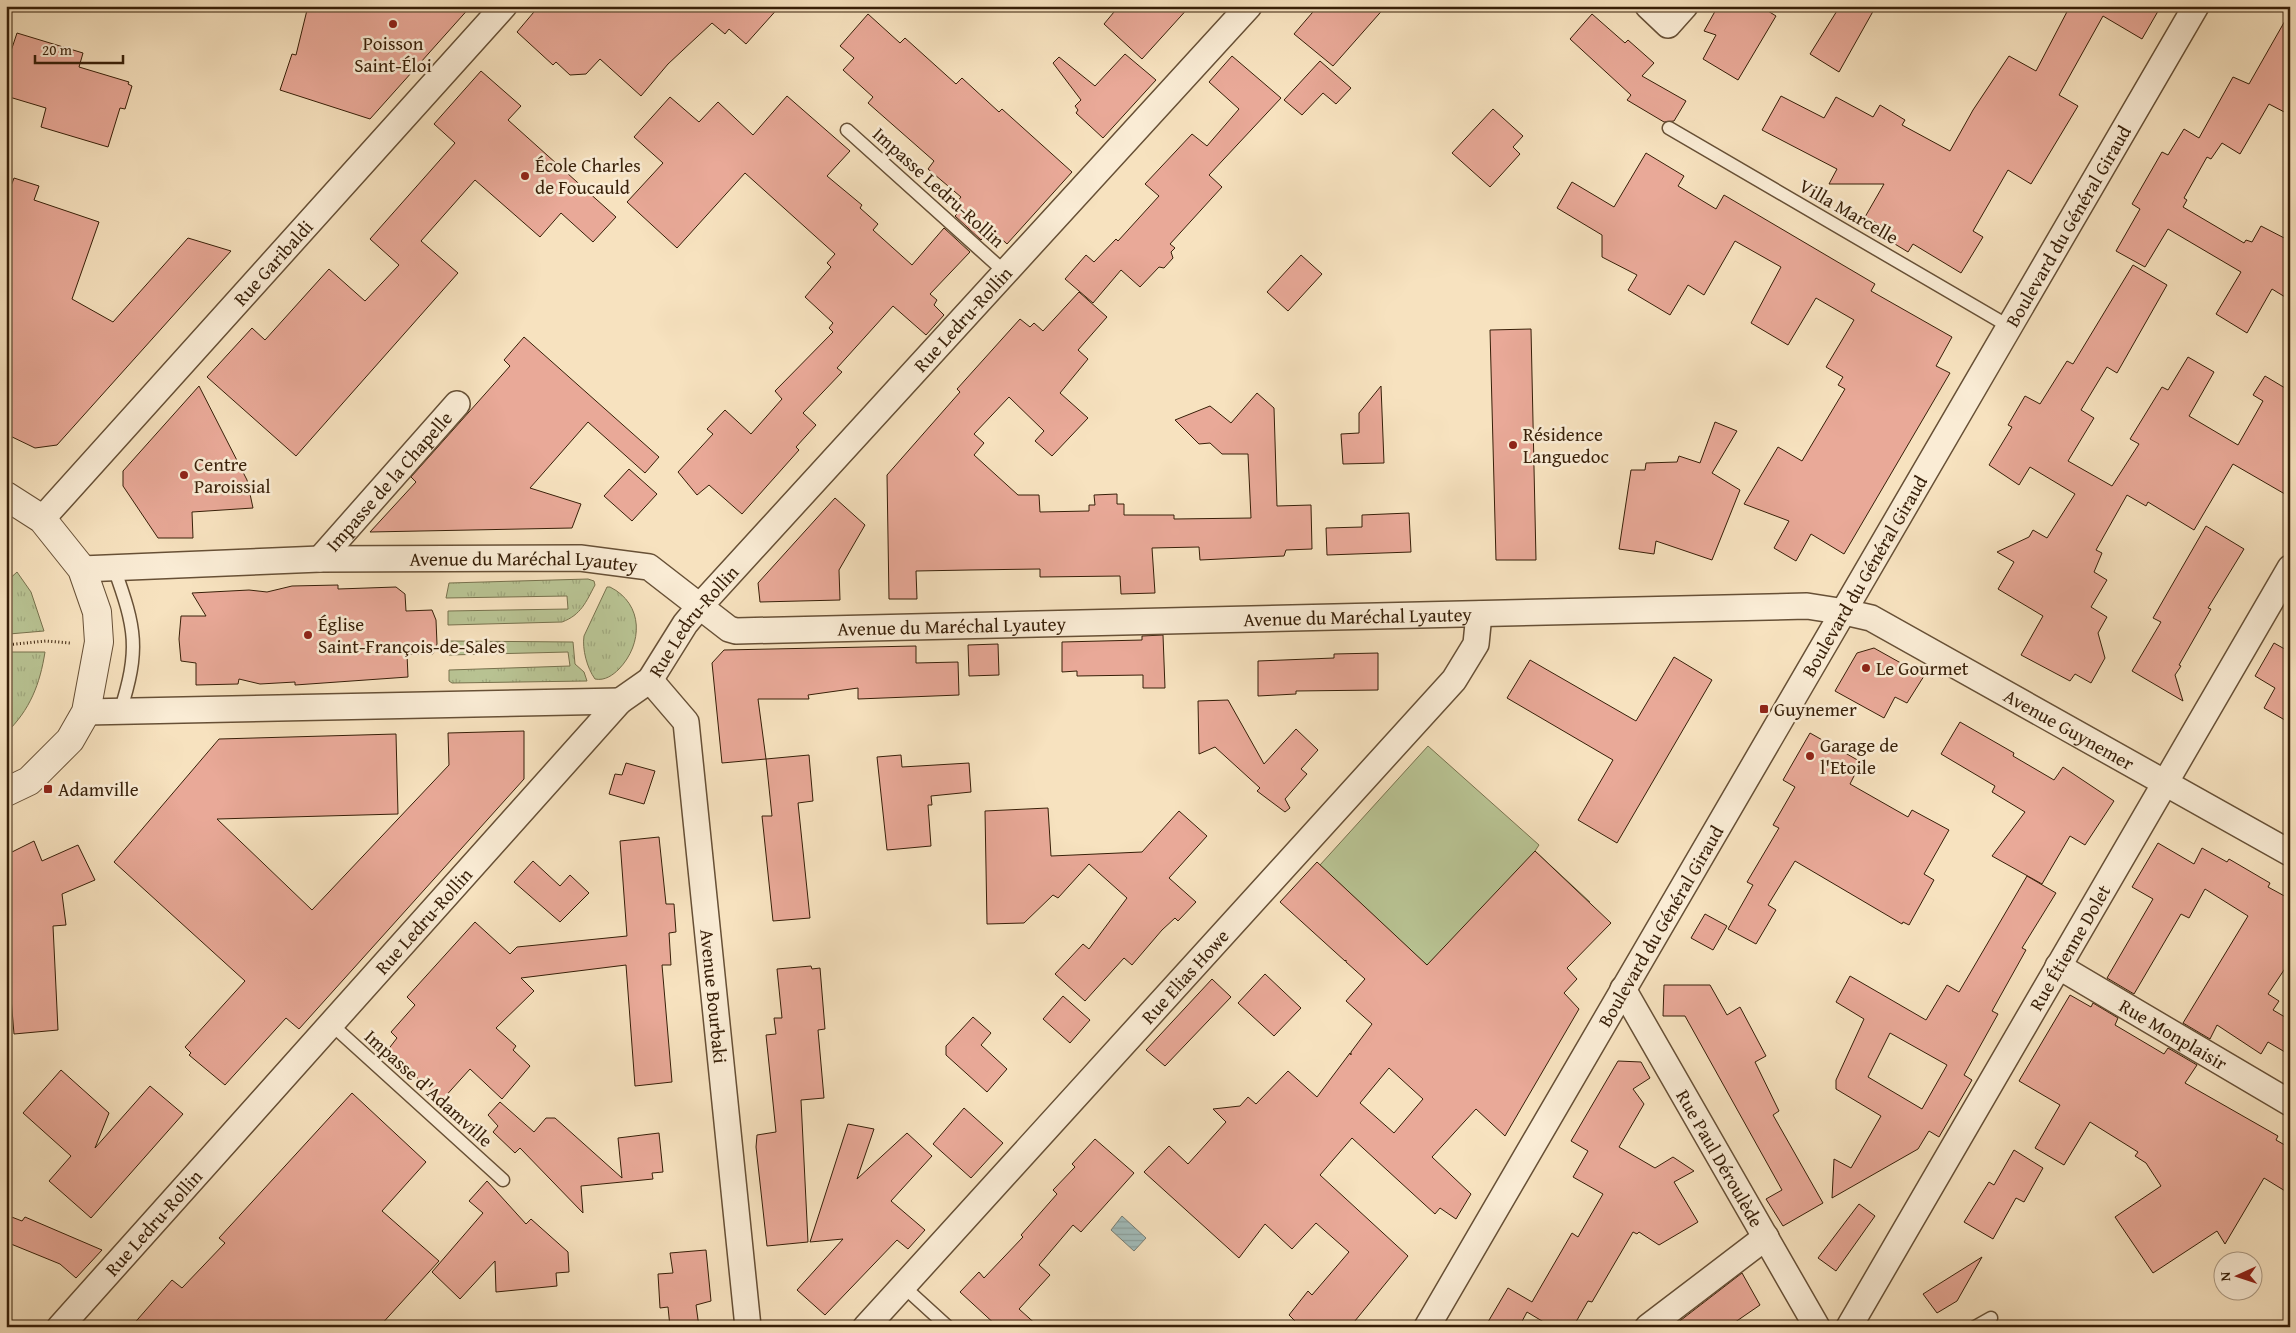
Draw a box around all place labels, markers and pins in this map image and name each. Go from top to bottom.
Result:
marker: Poisson Saint-Éloi [387,18,399,30]
place label: Poisson Saint-Éloi [354,29,432,79]
place label: École Charles de Foucauld [535,151,641,201]
marker: École Charles de Foucauld [519,170,531,182]
place label: Résidence Languedoc [1523,420,1609,470]
marker: Résidence Languedoc [1507,439,1519,451]
place label: Centre Paroissial [194,450,271,500]
marker: Centre Paroissial [178,469,190,481]
place label: Église Saint-François-de-Sales [318,610,505,660]
marker: Église Saint-François-de-Sales [302,629,314,641]
place label: Le Gourmet [1876,654,1969,682]
marker: Le Gourmet [1860,662,1872,674]
place label: Guynemer [1774,695,1857,723]
marker: Guynemer [1758,703,1770,715]
place label: Garage de l'Etoile [1820,731,1898,781]
marker: Garage de l'Etoile [1804,750,1816,762]
place label: Adamville [58,775,139,803]
marker: Adamville [42,783,54,795]

